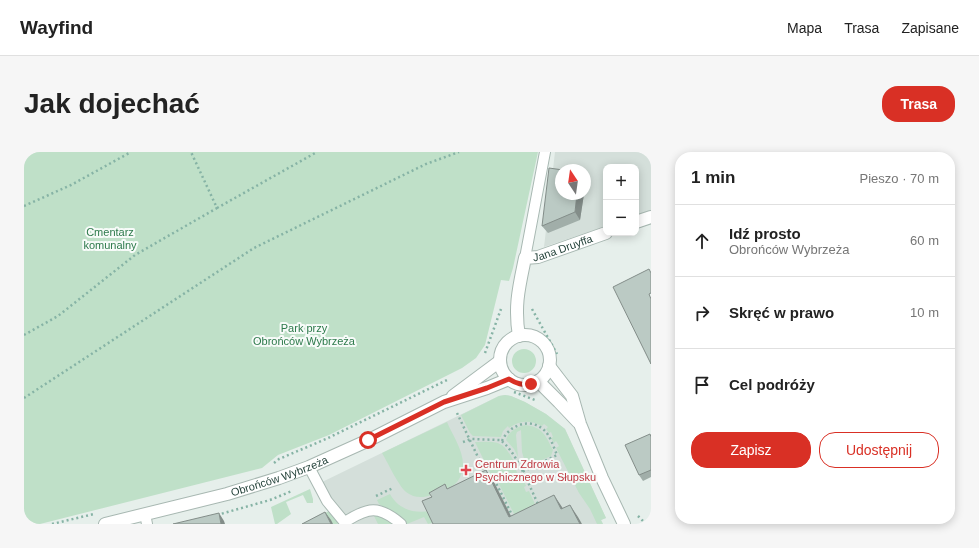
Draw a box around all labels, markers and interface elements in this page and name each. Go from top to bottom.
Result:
text: Wayfind [20,17,93,38]
text: Mapa [787,20,822,36]
text: Trasa [844,20,879,36]
text: Zapisane [901,20,959,36]
button: Trasa [882,86,955,122]
text: Jak dojechać [24,88,200,119]
north arrow [555,164,591,200]
map controls [603,164,639,236]
button: + [603,164,639,200]
text: 1 min [691,168,735,187]
text: Pieszo · 70 m [860,171,939,186]
button: − [603,200,639,236]
text: Idź prosto [729,225,801,242]
park label: Cmentarz komunalny [83,226,137,251]
icon: ahead [691,230,713,252]
street label: Jana Druyffa [533,232,595,263]
text: 60 m [910,233,939,248]
text: Obrońców Wybrzeża [729,242,850,257]
icon: right [691,302,713,324]
text: Skręć w prawo [729,304,834,321]
text: 10 m [910,305,939,320]
park label: Park przy Obrońców Wybrzeża [253,322,356,347]
icon: arrive [691,374,713,396]
route end [522,375,540,393]
text: Cel podróży [729,376,815,393]
route start [359,431,377,449]
button: Zapisz [691,432,811,468]
button: Udostępnij [819,432,939,468]
street label: Obrońców Wybrzeża [229,453,331,498]
place label: Centrum Zdrowia Psychicznego w Słupsku [475,458,596,483]
marker: Centrum Zdrowia Psychicznego w Słupsku [460,464,472,476]

